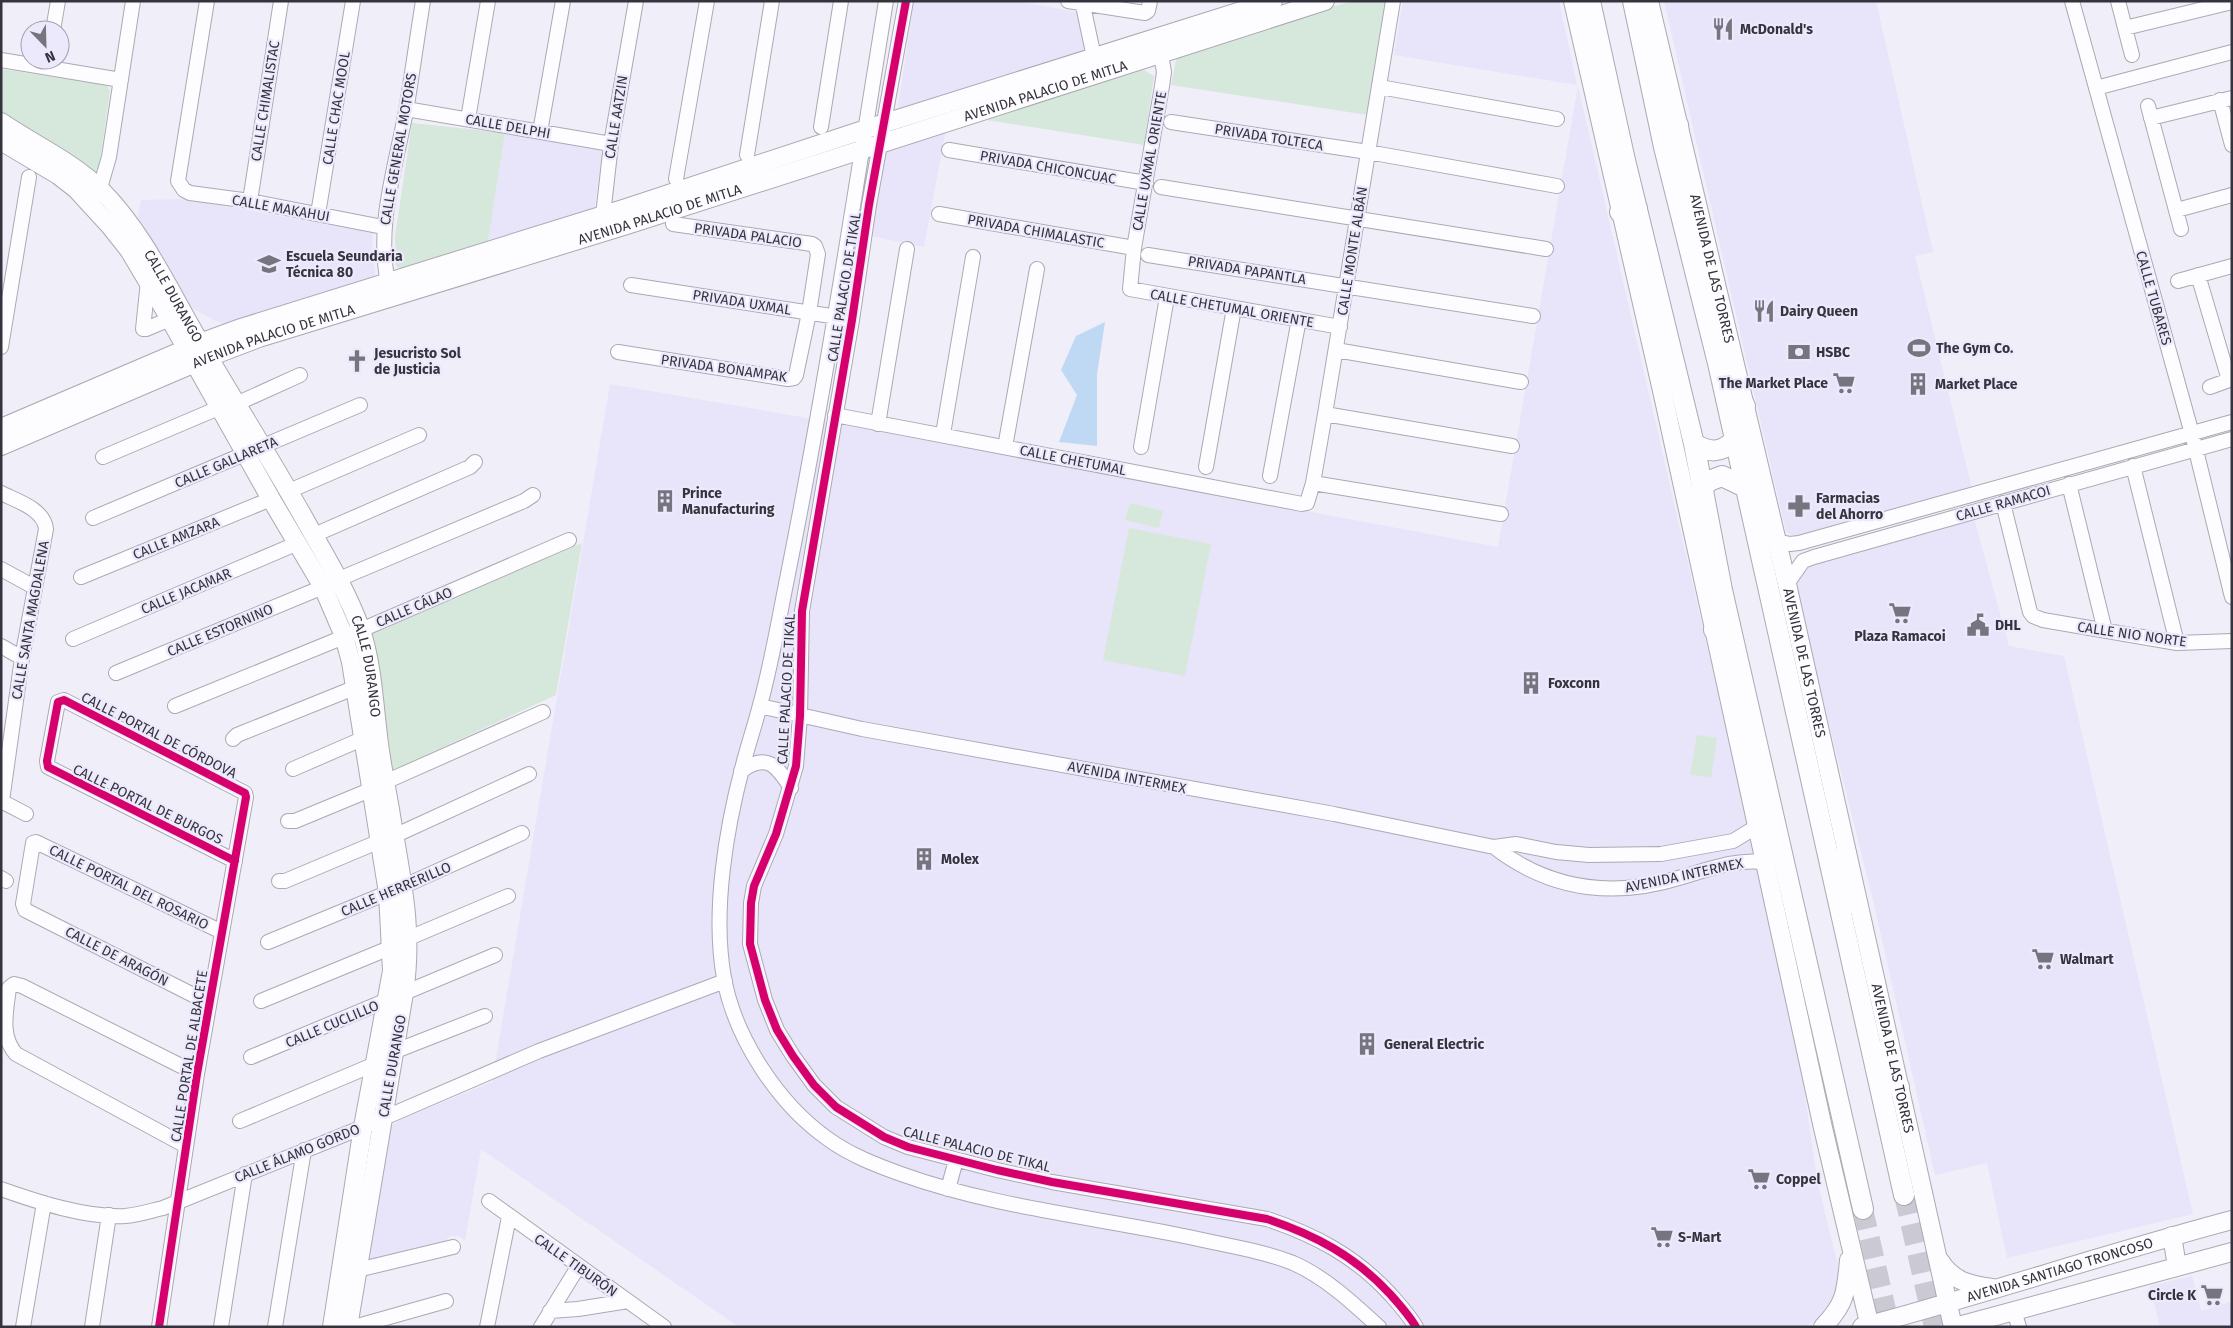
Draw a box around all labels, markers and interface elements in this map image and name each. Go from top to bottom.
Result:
restaurant icon: McDonald's [1710,16,1736,42]
north arrow [20,20,70,70]
place label: McDonald's [1740,21,1813,38]
street label: CALLE CHIMALISTAC [248,39,283,163]
text: N [42,47,57,66]
street label: CALLE CHAC MOOL [319,50,354,166]
street label: AVENIDA PALACIO DE MITLA [962,57,1129,125]
street label: CALLE GENERAL MOTORS [377,71,420,226]
street label: CALLE AATZIN [602,74,631,160]
street label: CALLE UXMAL ORIENTE [1129,90,1170,232]
street label: CALLE DELPHI [464,111,552,142]
street label: PRIVADA TOLTECA [1213,121,1324,154]
street label: PRIVADA CHICONCUAC [979,147,1117,188]
street label: AVENIDA PALACIO DE MITLA [576,181,744,249]
street label: CALLE MONTE ALBÁN [1333,185,1371,317]
street label: CALLE MAKAHUI [231,192,331,225]
street label: AVENIDA DE LAS TORRES [1686,193,1738,345]
street label: CALLE PALACIO DE TIKAL [824,211,865,363]
street label: PRIVADA CHIMALASTIC [966,211,1106,252]
street label: PRIVADA PALACIO [693,220,803,251]
street label: CALLE DURANGO [140,247,206,346]
place label: Escuela Seundaria Técnica 80 [286,248,403,281]
street label: CALLE TUBARES [2132,249,2175,348]
school or university icon: Escuela Seundaria Técnica 80 [256,251,282,277]
street label: PRIVADA PAPANTLA [1187,253,1307,288]
street label: PRIVADA UXMAL [691,286,792,319]
street label: CALLE CHETUMAL ORIENTE [1149,286,1315,331]
restaurant icon: Dairy Queen [1751,298,1777,324]
street label: AVENIDA PALACIO DE MITLA [190,301,357,372]
place label: Dairy Queen [1780,303,1858,320]
sports icon: The Gym Co. [1906,335,1932,361]
bank icon: HSBC [1786,339,1812,365]
place label: The Gym Co. [1936,340,2013,357]
place label: HSBC [1816,344,1850,361]
place label: Jesucristo Sol de Justicia [373,345,462,378]
church icon: Jesucristo Sol de Justicia [344,348,370,374]
street label: PRIVADA BONAMPAK [660,351,789,386]
supermarket icon: The Market Place [1831,370,1857,396]
building icon: Market Place [1905,371,1931,397]
place label: The Market Place [1719,375,1828,392]
place label: Market Place [1935,376,2018,393]
street label: CALLE GALLARETA [172,433,280,492]
street label: CALLE CHETUMAL [1018,442,1128,479]
street label: CALLE RAMACOI [1954,482,2052,525]
place label: Prince Manufacturing [682,485,775,518]
building icon: Prince Manufacturing [652,488,678,514]
place label: Farmacias del Ahorro [1816,490,1883,523]
pharmacy icon: Farmacias del Ahorro [1786,493,1812,519]
street label: CALLE AMZARA [130,513,222,564]
street label: CALLE SANTA MAGDALENA [8,539,53,701]
street label: CALLE JACAMAR [139,565,234,618]
street label: CALLE CÁLAO [373,583,455,631]
street label: AVENIDA DE LAS TORRES [1779,587,1829,740]
street label: CALLE ESTORNINO [165,600,276,660]
supermarket icon: Plaza Ramacoi [1887,600,1913,626]
public building icon: DHL [1965,612,1991,638]
street label: CALLE DURANGO [347,613,384,718]
street label: CALLE PALACIO DE TIKAL [774,613,799,765]
place label: DHL [1995,617,2021,634]
street label: CALLE NIO NORTE [2076,618,2188,651]
place label: Plaza Ramacoi [1854,628,1946,645]
building icon: Foxconn [1518,670,1544,696]
place label: Foxconn [1548,675,1600,692]
street label: CALLE PORTAL DE CÓRDOVA [78,688,240,782]
street label: AVENIDA INTERMEX [1066,758,1188,797]
street label: CALLE PORTAL DE BURGOS [70,761,226,848]
street label: CALLE PORTAL DEL ROSARIO [46,841,211,934]
building icon: Molex [911,846,937,872]
place label: Molex [941,851,980,868]
street label: AVENIDA INTERMEX [1624,855,1745,896]
street label: CALLE HERRERILLO [339,859,454,920]
street label: CALLE DE ARAGÓN [62,922,172,990]
supermarket icon: Walmart [2030,946,2056,972]
place label: Walmart [2060,951,2114,968]
street label: CALLE PORTAL DE ALBACETE [167,969,211,1143]
street label: AVENIDA DE LAS TORRES [1868,982,1917,1135]
street label: CALLE CUCLILLO [283,997,382,1052]
street label: CALLE DURANGO [375,1013,410,1119]
building icon: General Electric [1354,1031,1380,1057]
place label: General Electric [1384,1036,1484,1053]
street label: CALLE ÁLAMO GORDO [232,1120,362,1186]
street label: CALLE PALACIO DE TIKAL [901,1123,1052,1176]
supermarket icon: Coppel [1746,1166,1772,1192]
place label: Coppel [1776,1171,1821,1188]
supermarket icon: S-Mart [1649,1224,1675,1250]
place label: S-Mart [1678,1229,1722,1246]
street label: CALLE TIBURÓN [531,1230,621,1300]
street label: AVENIDA SANTIAGO TRONCOSO [1965,1234,2155,1306]
supermarket icon: Circle K [2199,1282,2225,1308]
place label: Circle K [2148,1287,2197,1304]

